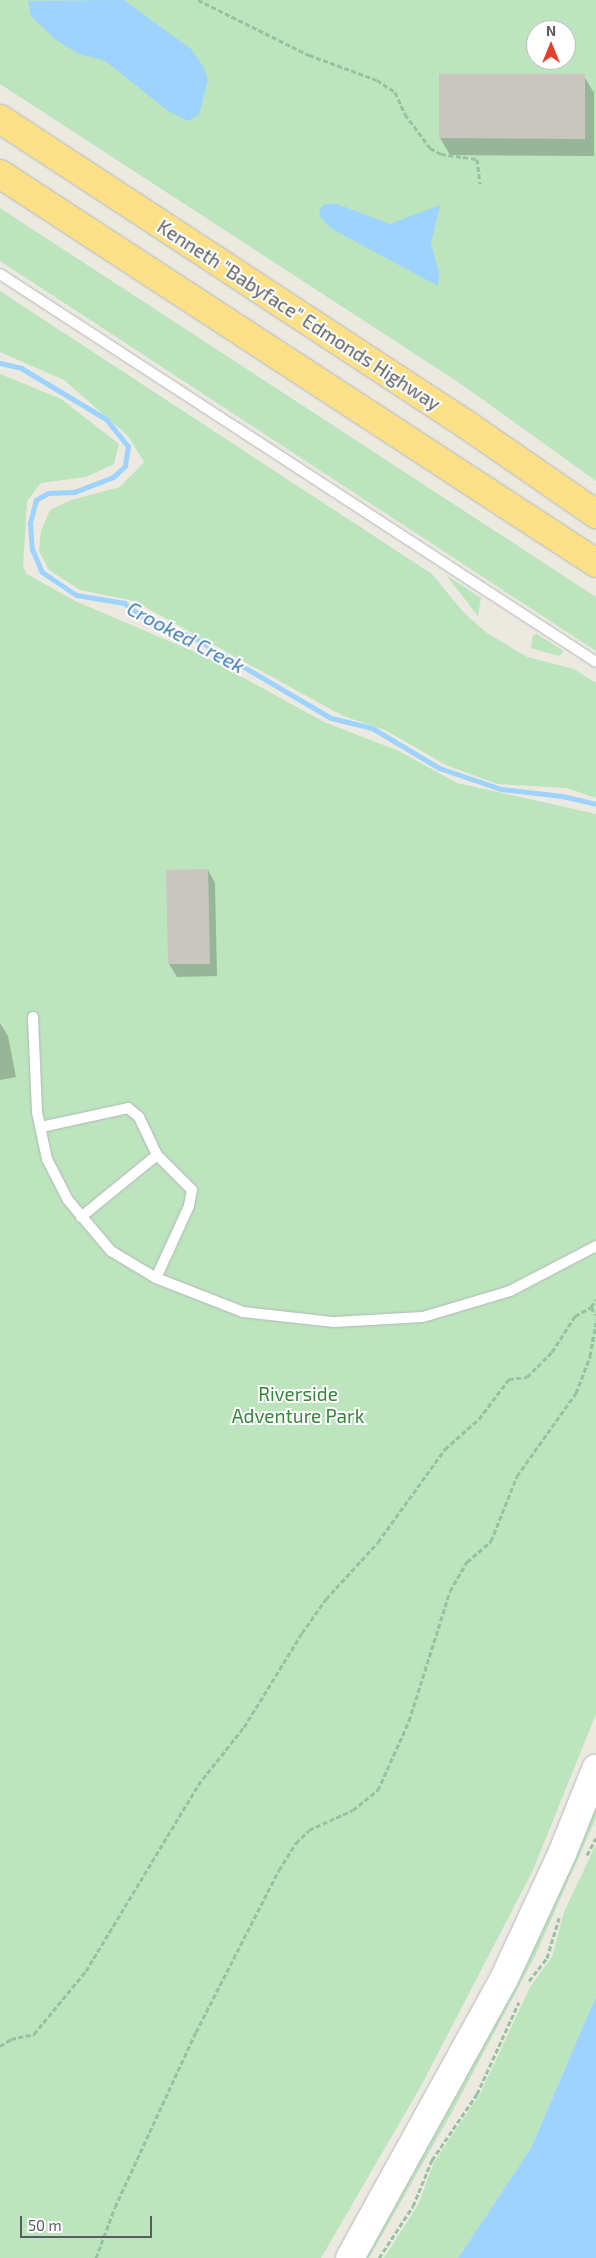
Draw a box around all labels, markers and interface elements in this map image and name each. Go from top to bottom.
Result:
north arrow [526,20,576,70]
text: N [546,22,556,39]
street label: Kenneth "Babyface" Edmonds Highway [153,215,445,415]
water label: Crooked Creek [123,596,249,678]
park label: Riverside Adventure Park [232,1383,364,1427]
scale bar [22,2206,155,2238]
text: 50 m [28,2216,62,2234]

